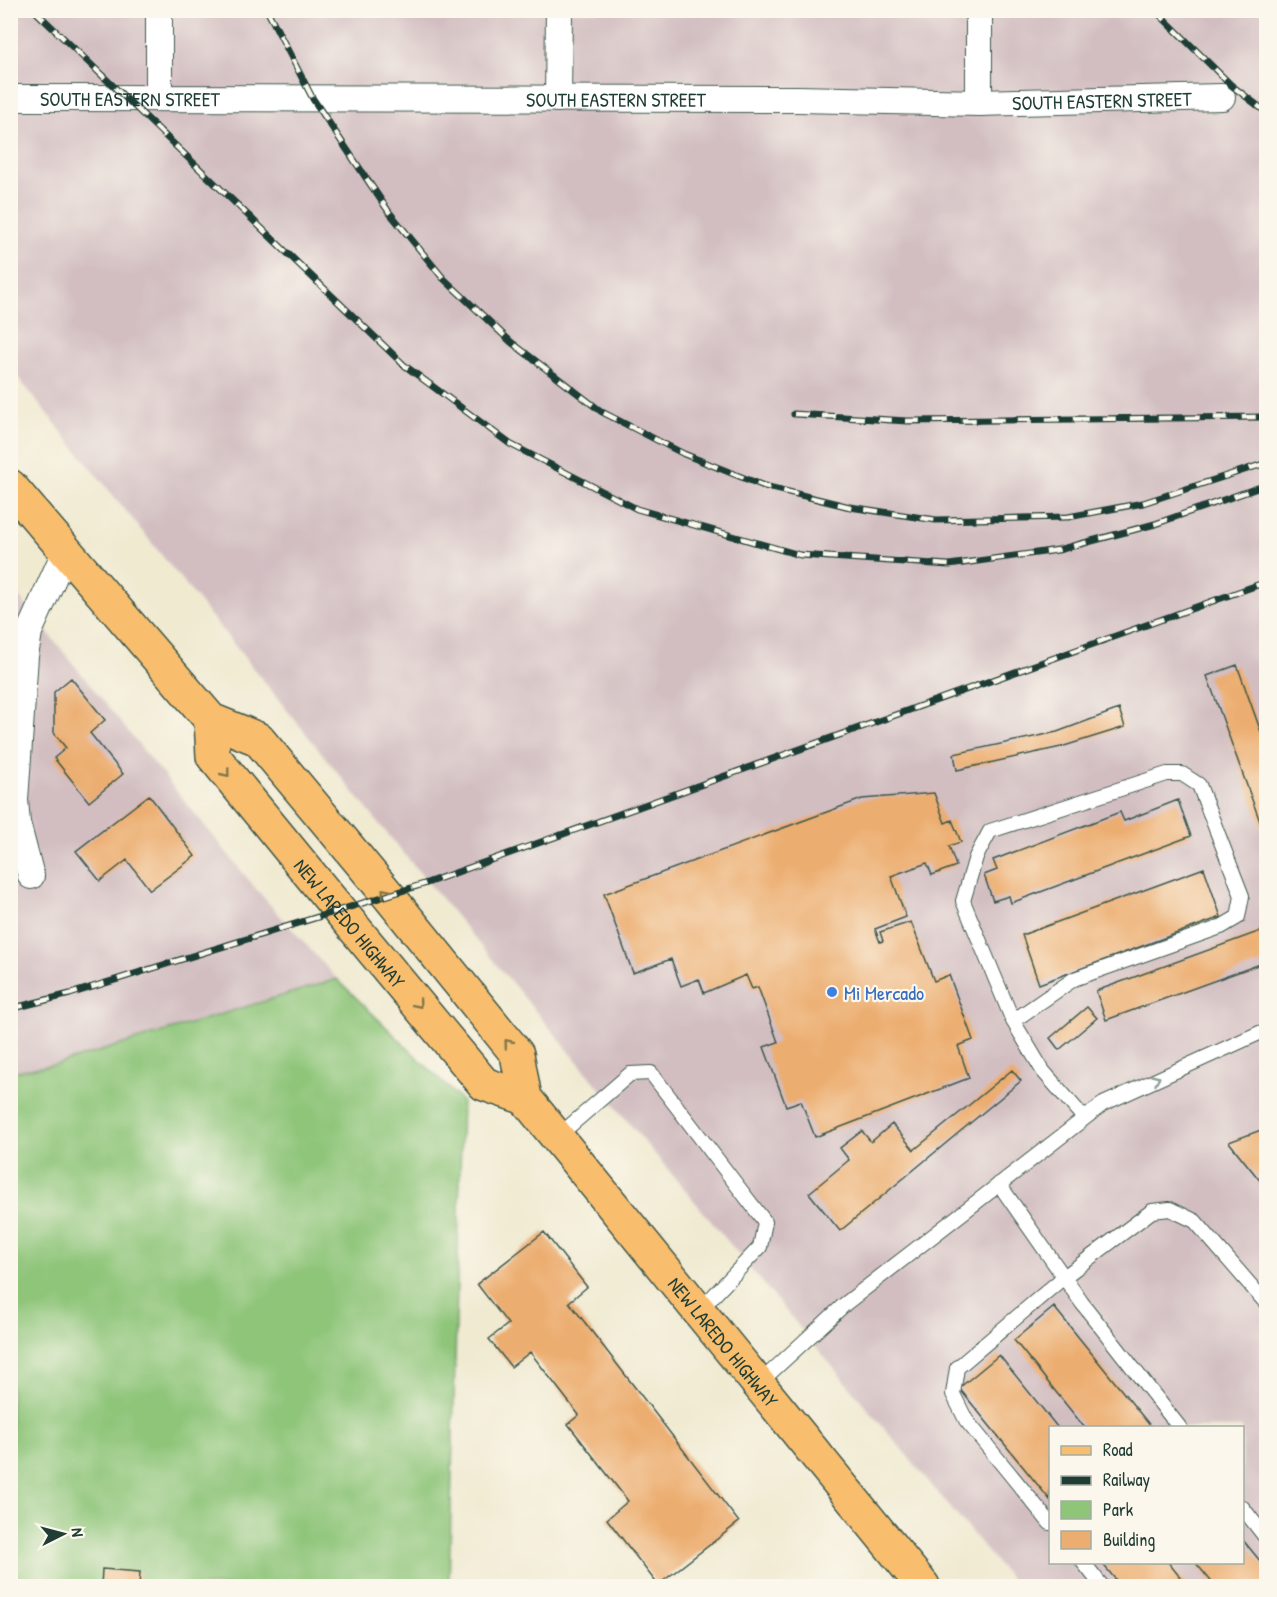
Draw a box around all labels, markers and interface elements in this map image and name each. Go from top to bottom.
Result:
street label: SOUTH EASTERN STREET [1012,84,1193,116]
street label: SOUTH EASTERN STREET [40,85,221,112]
street label: SOUTH EASTERN STREET [526,85,707,112]
one-way arrow [219,766,230,777]
street label: NEW LAREDO HIGHWAY [288,852,412,994]
one-way arrow [381,888,392,899]
place label: Mi Mercado [844,979,924,1006]
marker: Mi Mercado [825,985,839,999]
one-way arrow [410,998,421,1009]
one-way arrow [504,1039,515,1050]
one-way arrow [1150,1075,1161,1087]
street label: NEW LAREDO HIGHWAY [662,1271,785,1413]
legend [1049,1426,1244,1564]
text: Road [1103,1437,1133,1462]
text: Railway [1103,1467,1150,1492]
text: Park [1103,1497,1134,1522]
north arrow [33,1504,93,1564]
text: N [67,1527,89,1538]
text: Building [1103,1527,1155,1552]

